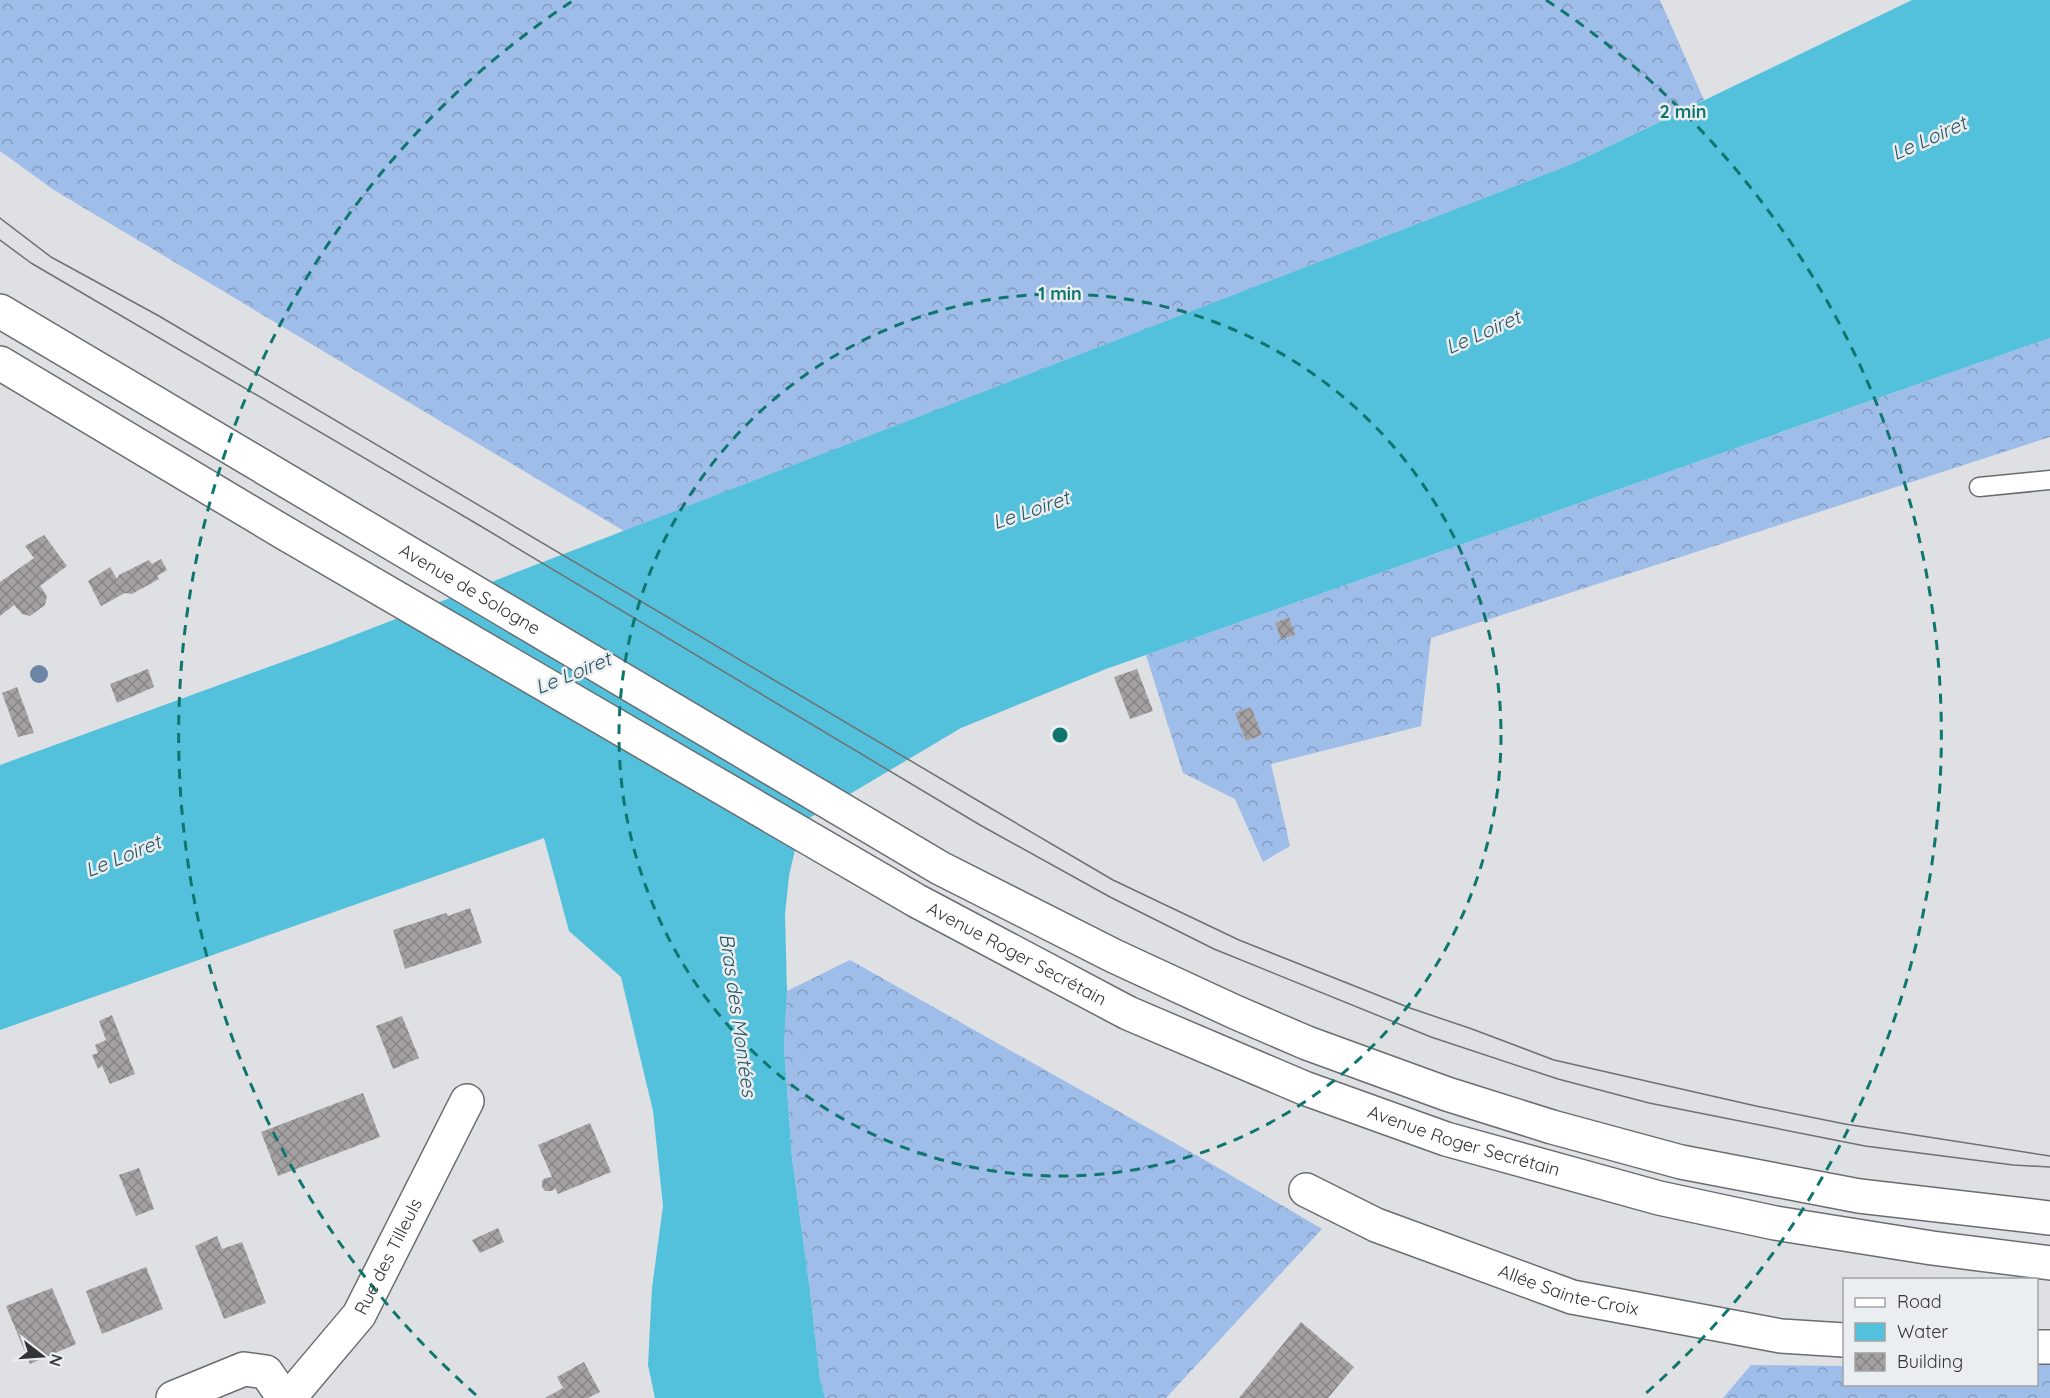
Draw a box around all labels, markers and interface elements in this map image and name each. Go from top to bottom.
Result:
text: 2 min [1660,100,1706,123]
water label: Le Loiret [1887,109,1972,165]
text: 1 min [1038,282,1082,305]
water label: Le Loiret [1441,303,1526,359]
water label: Le Loiret [989,484,1075,534]
street label: Avenue de Sologne [395,538,545,640]
water label: Le Loiret [531,645,617,699]
centre of rings [1050,725,1070,745]
water label: Le Loiret [81,828,167,882]
street label: Avenue Roger Secrétain [923,896,1111,1010]
water label: Bras des Montées [715,932,763,1100]
street label: Avenue Roger Secrétain [1365,1100,1563,1181]
street label: Rue des Tilleuls [349,1194,427,1318]
street label: Allée Sainte-Croix [1495,1259,1641,1320]
legend [1843,1278,2038,1386]
text: Road [1897,1290,1942,1313]
text: Water [1897,1320,1948,1343]
north arrow [12,1326,72,1386]
text: Building [1897,1350,1963,1373]
text: N [45,1352,68,1369]

